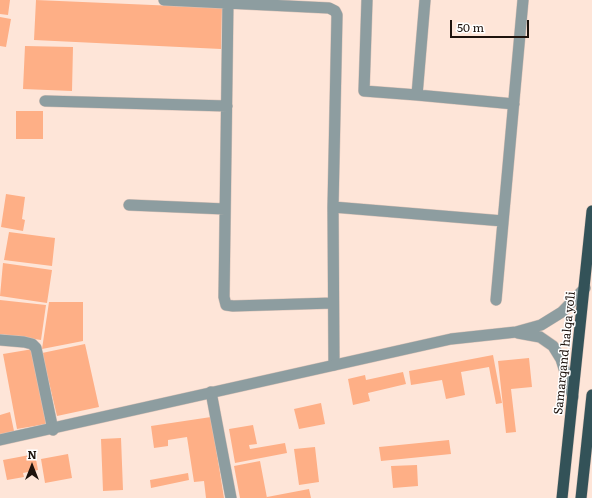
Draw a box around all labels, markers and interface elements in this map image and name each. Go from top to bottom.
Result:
scale bar [452,12,531,38]
text: 50 m [457,18,484,36]
street label: Samarqand halqa yoʻli [551,291,579,415]
north arrow [12,446,52,486]
text: N [27,446,37,462]

